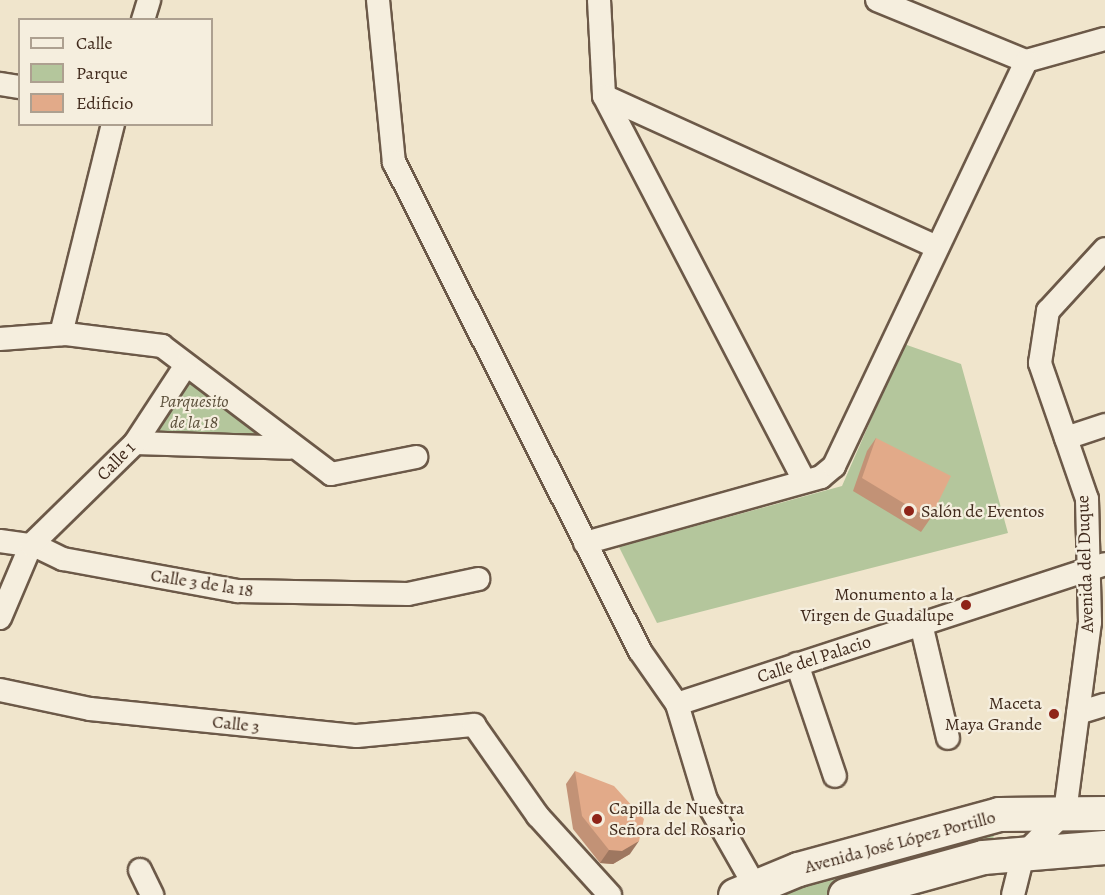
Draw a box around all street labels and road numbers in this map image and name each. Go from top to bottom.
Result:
street label: Calle 1 [92,437,140,485]
street label: Avenida del Duque [1072,495,1098,633]
street label: Calle 3 de la 18 [149,564,255,602]
street label: Calle del Palacio [754,630,874,688]
street label: Calle 3 [211,711,261,737]
street label: Avenida José López Portillo [802,806,998,878]

